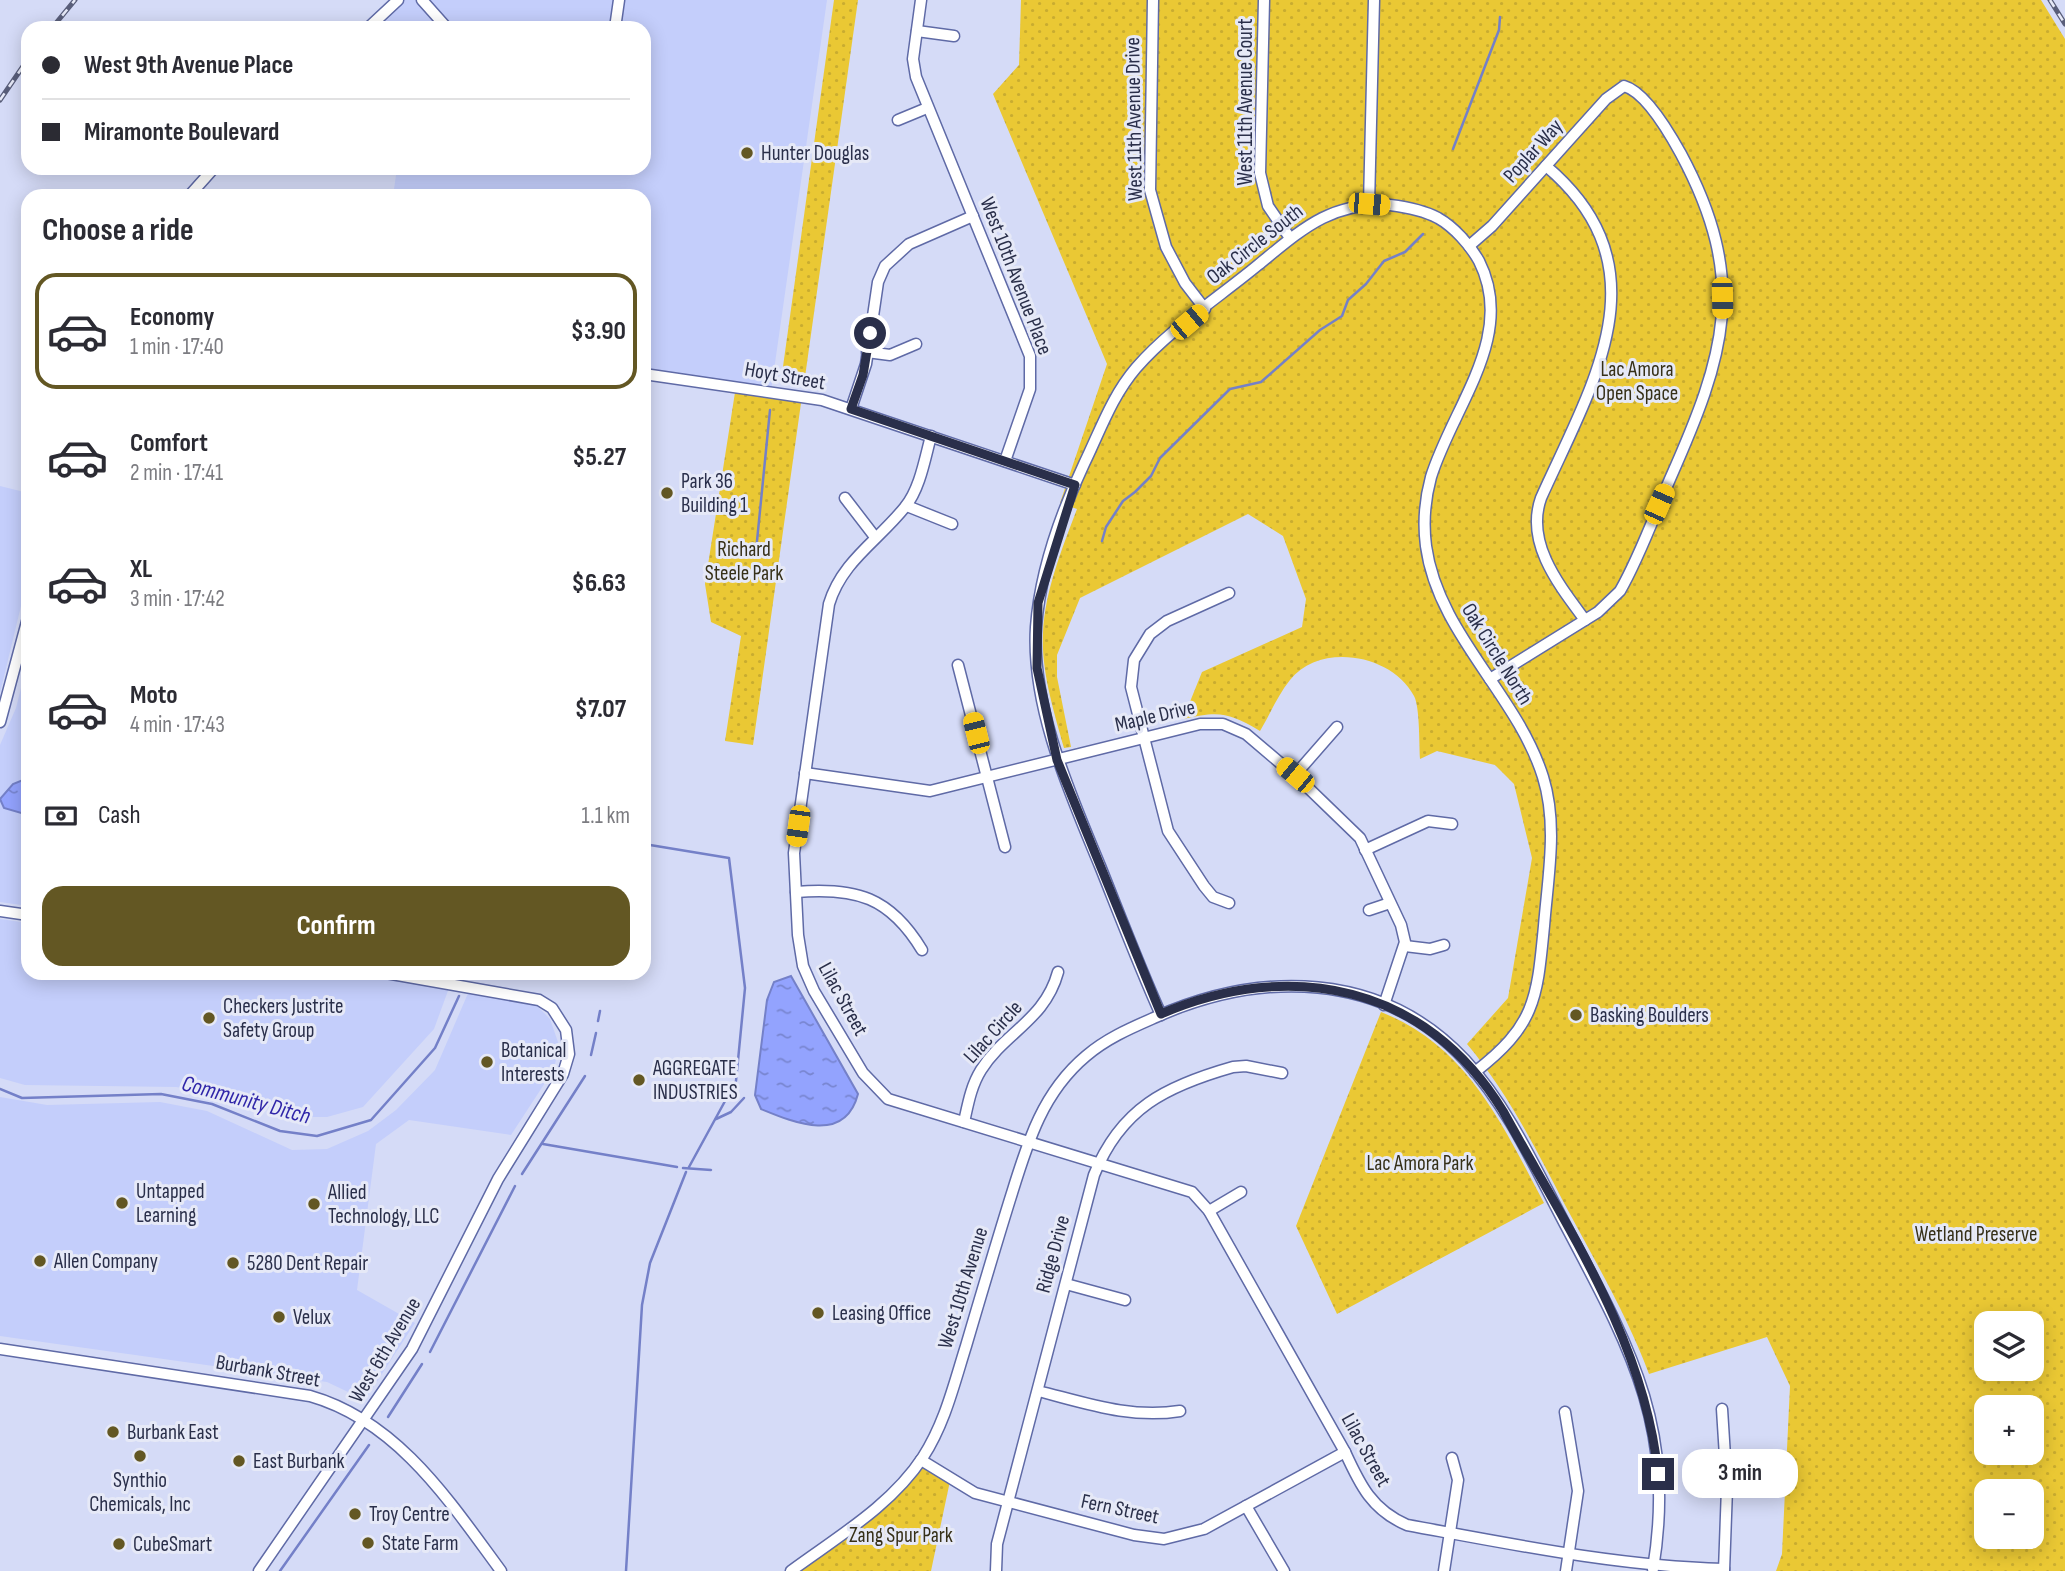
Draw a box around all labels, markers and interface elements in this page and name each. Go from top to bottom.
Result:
street label: West 11th Avenue Court [1233,18,1258,186]
street label: West 11th Avenue Drive [1120,37,1148,201]
text: West 9th Avenue Place [84,50,293,81]
street label: Poplar Way [1498,114,1568,188]
text: Miramonte Boulevard [84,117,279,148]
place label: Hunter Douglas [761,141,869,166]
marker: Hunter Douglas [739,145,755,161]
car [1348,192,1391,216]
street label: West 10th Avenue Place [974,194,1058,358]
street label: Oak Circle South [1202,199,1308,289]
text: Choose a ride [42,211,194,250]
car [1712,277,1733,319]
icon: car [46,300,109,363]
car [1167,300,1212,344]
text: Economy [130,302,214,333]
text: $3.90 [571,316,626,347]
route start [854,317,886,349]
text: 1 min · 17:40 [130,333,224,361]
street label: Hoyt Street [743,357,827,395]
park label: Lac Amora Open Space [1596,357,1678,406]
icon: car [46,426,109,489]
text: Comfort [130,428,208,459]
text: $5.27 [572,442,626,473]
text: 2 min · 17:41 [130,459,223,487]
place label: Park 36 Building 1 [681,469,748,518]
car [1641,481,1678,527]
marker: Park 36 Building 1 [659,485,675,501]
park label: Richard Steele Park [705,537,783,586]
icon: car [46,552,109,615]
text: XL [130,554,152,585]
text: $6.63 [572,568,626,599]
text: 3 min · 17:42 [130,585,225,613]
street label: Oak Circle North [1456,599,1538,709]
icon: car [46,678,109,741]
text: Moto [130,680,178,711]
text: $7.07 [575,694,626,725]
street label: Maple Drive [1112,695,1198,737]
car [961,710,992,756]
text: 4 min · 17:43 [130,711,225,739]
car [1273,753,1318,797]
icon: cash [42,797,80,835]
text: Cash [98,800,141,831]
text: 1.1 km [581,802,630,830]
car [785,804,812,848]
button: Confirm [42,886,630,966]
street label: Lilac Street [813,958,873,1040]
place label: Checkers Justrite Safety Group [223,994,343,1043]
street label: Lilac Circle [958,995,1028,1069]
place label: Basking Boulders [1590,1003,1709,1028]
marker: Basking Boulders [1568,1007,1584,1023]
marker: Checkers Justrite Safety Group [201,1010,217,1026]
place label: Botanical Interests [501,1038,566,1087]
marker: Botanical Interests [479,1054,495,1070]
place label: AGGREGATE INDUSTRIES [652,1056,738,1105]
water label: Community Ditch [179,1069,314,1131]
marker: AGGREGATE INDUSTRIES [631,1072,647,1088]
park label: Lac Amora Park [1366,1151,1474,1176]
place label: Untapped Learning [136,1179,205,1228]
place label: Allied Technology, LLC [327,1180,439,1229]
marker: Untapped Learning [114,1195,130,1211]
marker: Allied Technology, LLC [306,1196,322,1212]
street label: Ridge Drive [1031,1213,1075,1295]
park label: Wetland Preserve [1915,1222,2037,1247]
street label: West 10th Avenue [933,1224,993,1352]
place label: Allen Company [53,1249,158,1274]
place label: 5280 Dent Repair [247,1251,368,1276]
marker: Allen Company [32,1253,48,1269]
marker: 5280 Dent Repair [225,1255,241,1271]
street label: West 6th Avenue [344,1293,426,1407]
place label: Leasing Office [832,1301,931,1326]
place label: Velux [293,1305,331,1330]
marker: Leasing Office [810,1305,826,1321]
marker: Velux [271,1309,287,1325]
map controls [1974,1311,2044,1549]
button: layers [1974,1311,2044,1381]
street label: Burbank Street [214,1350,322,1392]
button: + [1974,1395,2044,1465]
street label: Lilac Street [1336,1409,1396,1491]
place label: Burbank East [127,1420,219,1445]
marker: Burbank East [105,1424,121,1440]
marker: Synthio Chemicals, Inc [132,1448,148,1464]
place label: East Burbank [253,1449,345,1474]
callout: 3 min [1682,1450,1798,1498]
marker: East Burbank [231,1453,247,1469]
route end [1642,1458,1674,1490]
text: 3 min [1718,1459,1762,1487]
place label: Synthio Chemicals, Inc [89,1468,191,1517]
button: − [1974,1479,2044,1549]
street label: Fern Street [1079,1489,1161,1529]
place label: Troy Centre [369,1502,450,1527]
marker: Troy Centre [347,1506,363,1522]
park label: Zang Spur Park [849,1523,953,1548]
place label: State Farm [382,1531,459,1556]
place label: CubeSmart [133,1532,212,1557]
marker: State Farm [360,1535,376,1551]
marker: CubeSmart [111,1536,127,1552]

